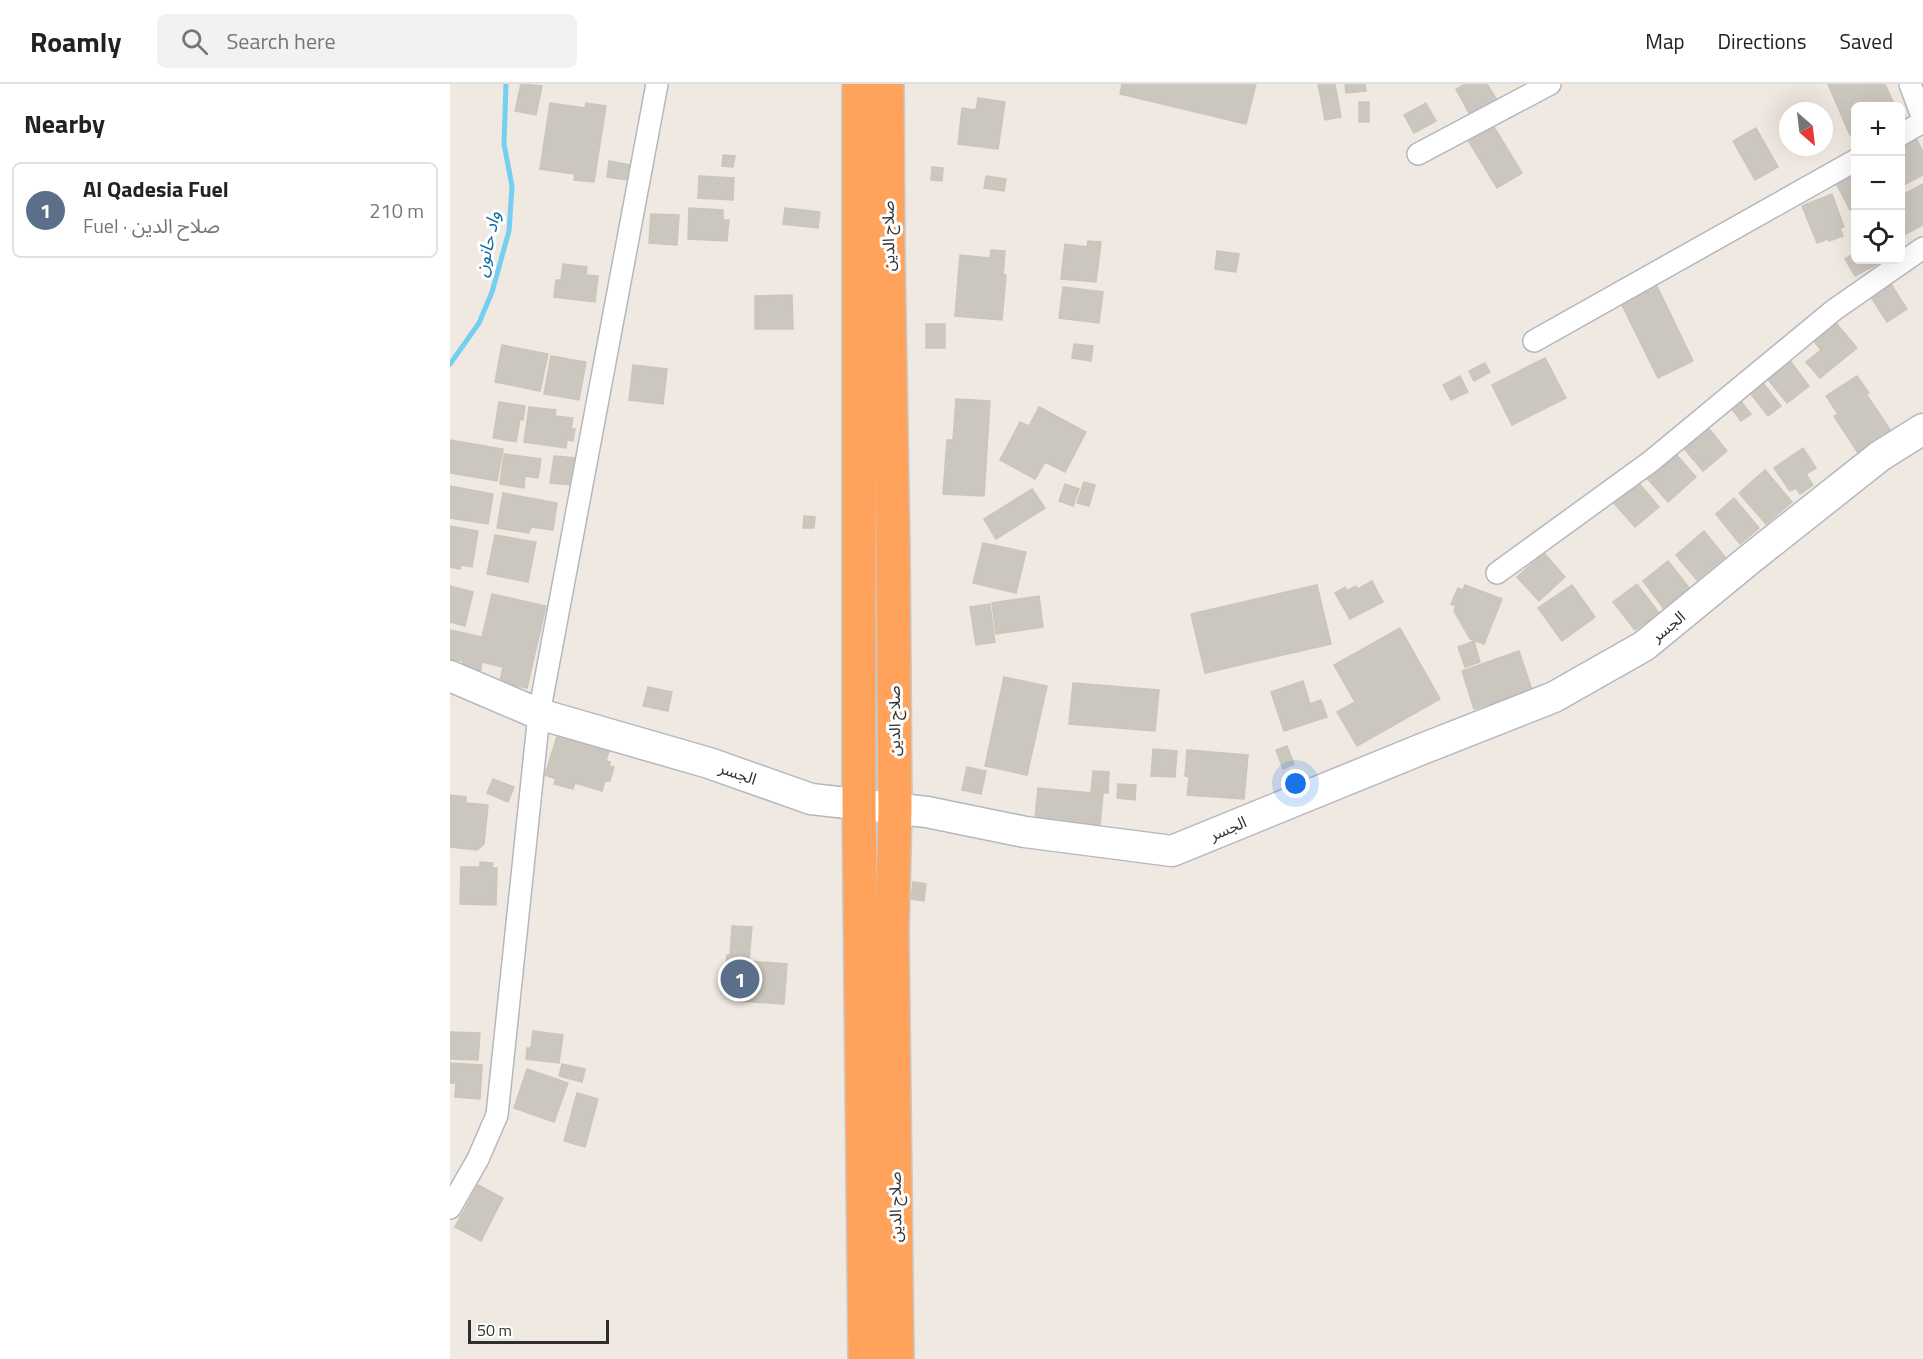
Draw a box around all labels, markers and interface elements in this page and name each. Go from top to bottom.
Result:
search box [157,14,577,68]
text: Roamly [30,20,121,63]
text: Search here [226,24,336,58]
icon: search [178,25,211,58]
text: Map [1645,25,1685,57]
text: Directions [1718,25,1807,57]
text: Saved [1840,25,1893,57]
north arrow [1779,102,1833,156]
map controls [1851,102,1905,264]
button: + [1851,102,1905,156]
text: Nearby [24,104,105,143]
button: − [1851,156,1905,210]
text: Al Qadesia Fuel [83,172,229,206]
text: 1 [40,195,51,226]
text: 210 m [369,195,424,226]
street label: صلاح الدين [875,200,902,272]
water label: واد حانون [467,209,507,279]
text: Fuel · صلاح الدين [83,210,220,241]
button: locate [1851,210,1905,264]
street label: الجسر [1645,605,1690,648]
street label: صلاح الدين [882,686,907,756]
street label: الجسر [715,755,760,791]
your location [1281,769,1310,798]
street label: الجسر [1205,810,1250,847]
pin: 1 [720,956,760,1002]
street label: صلاح الدين [882,1171,909,1243]
scale bar [468,1317,609,1344]
text: 50 m [477,1318,512,1342]

